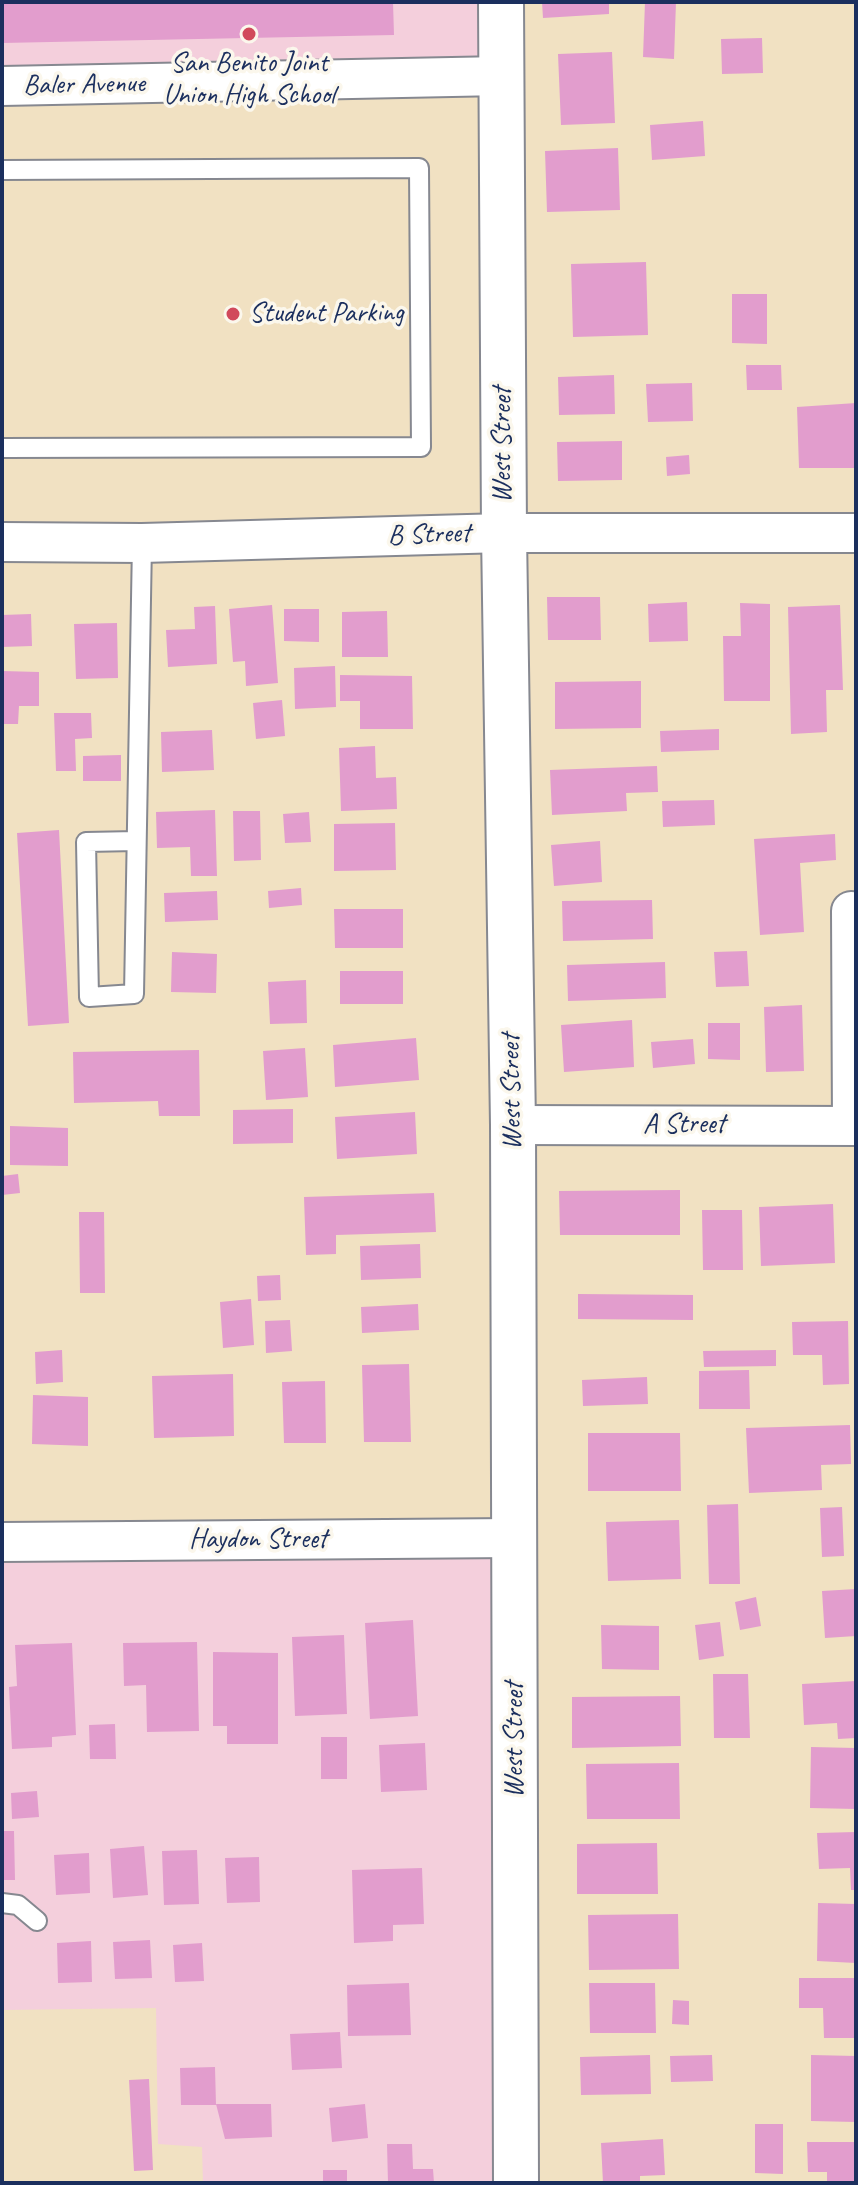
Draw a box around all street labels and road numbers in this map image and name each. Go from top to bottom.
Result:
street label: Baler Avenue [23,67,145,103]
street label: West Street [486,387,520,503]
street label: B Street [387,517,471,553]
street label: West Street [494,1034,530,1150]
street label: A Street [643,1108,725,1142]
street label: Haydon Street [189,1523,327,1557]
street label: West Street [498,1682,532,1798]

